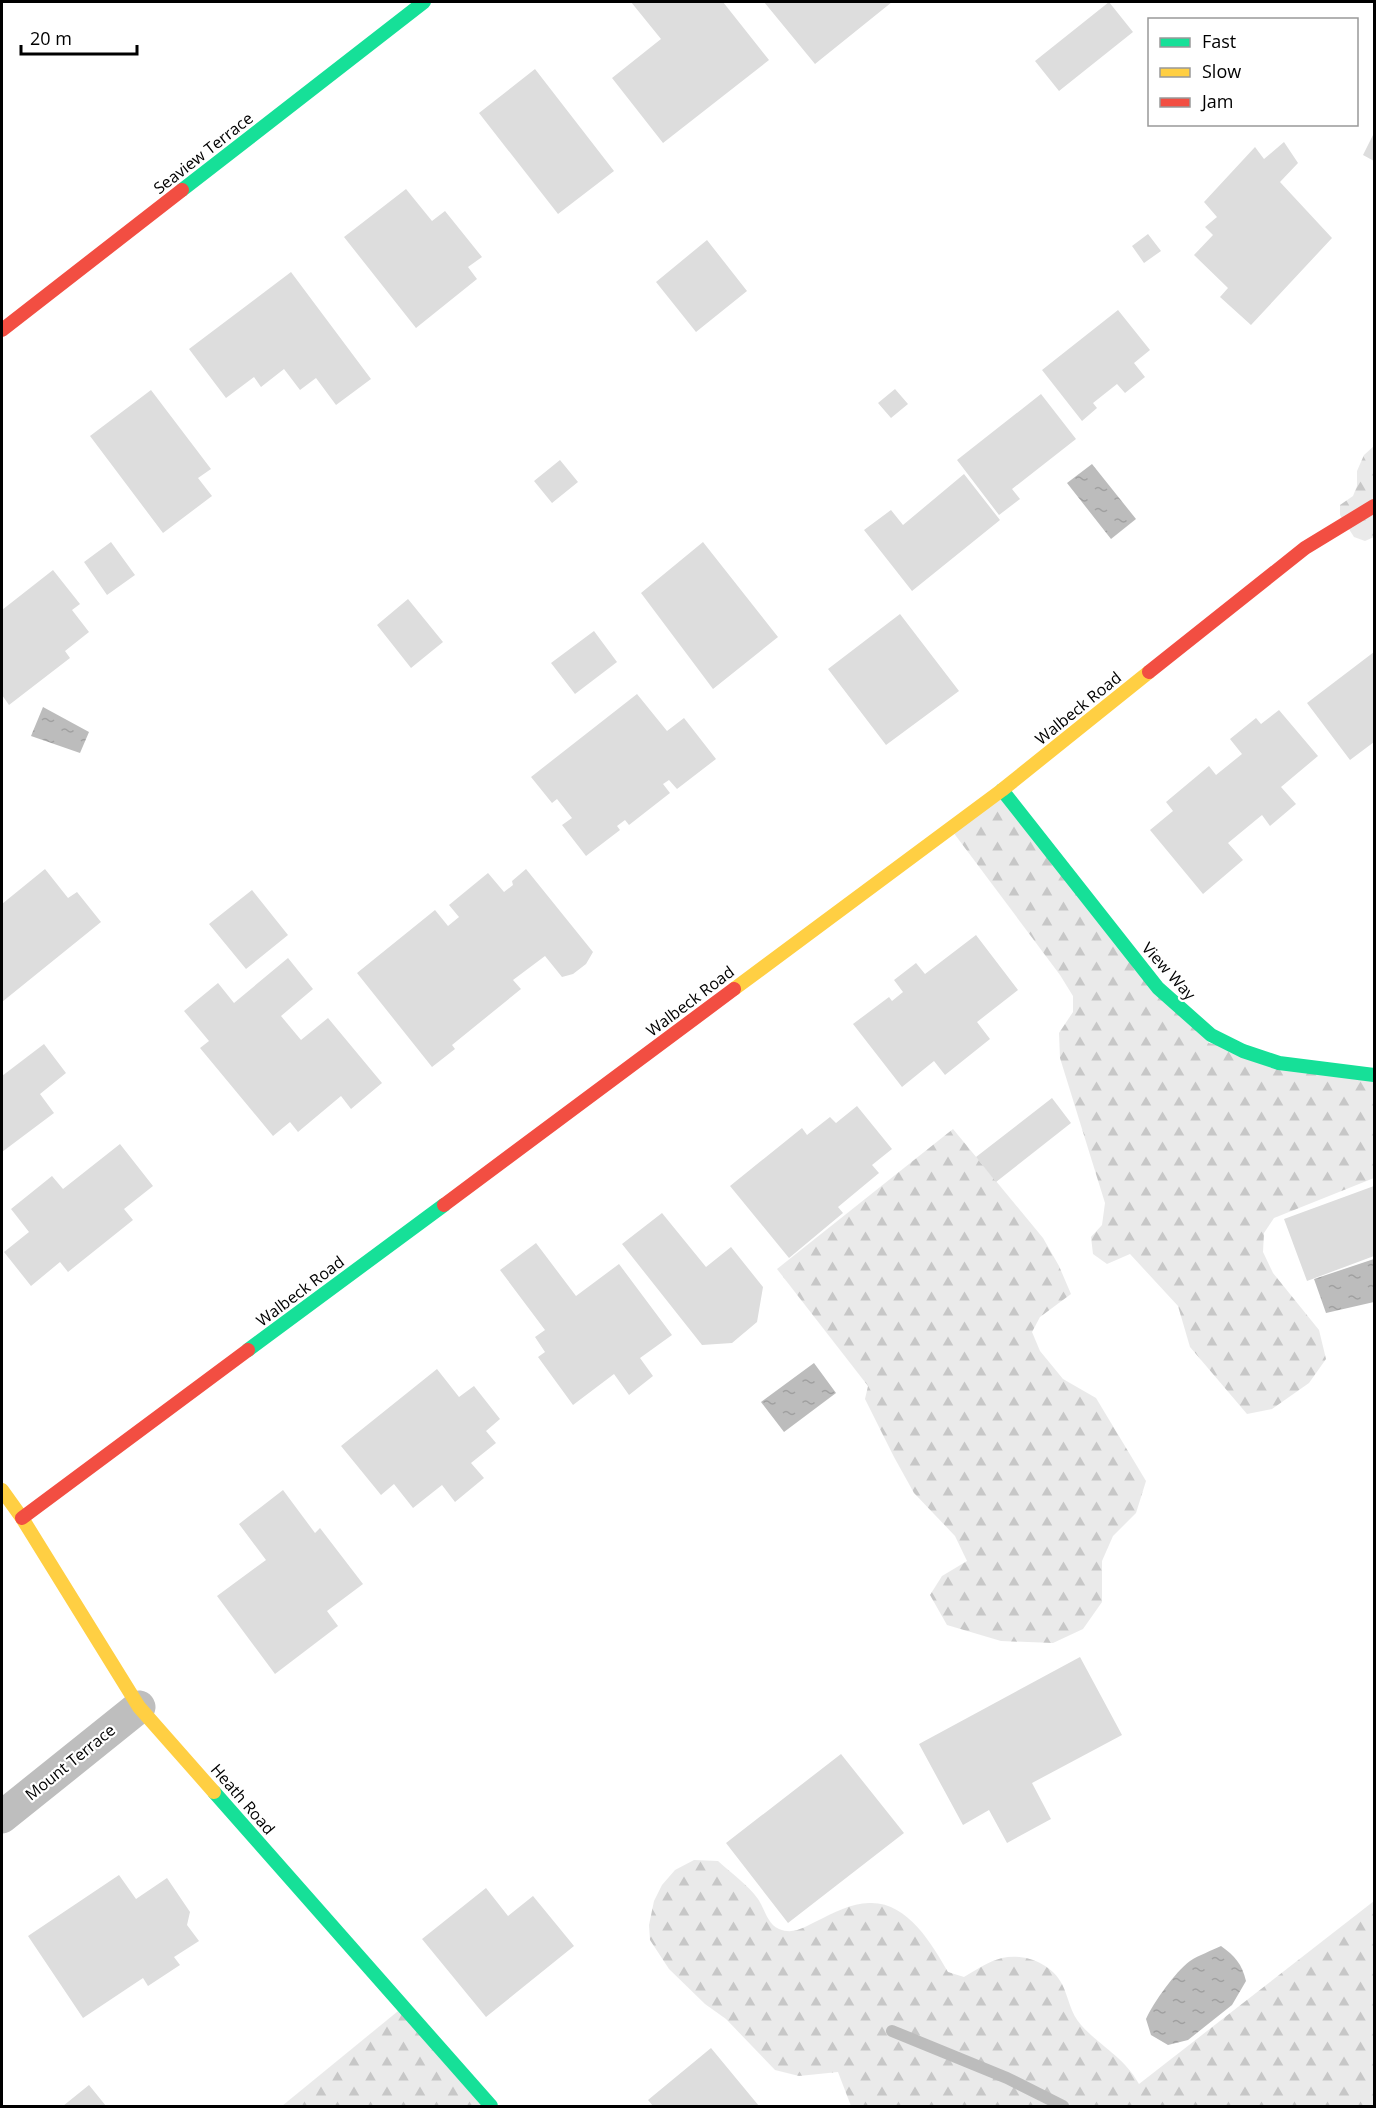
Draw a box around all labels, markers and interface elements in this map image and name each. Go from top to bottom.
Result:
scale bar [21,18,136,56]
legend [1148,18,1358,126]
text: 20 m [30,26,72,50]
text: Fast [1202,29,1236,53]
text: Slow [1202,59,1241,83]
text: Jam [1200,89,1234,113]
street label: Seaview Terrace [149,107,257,199]
street label: Walbeck Road [1030,666,1126,750]
street label: View Way [1137,937,1202,1005]
street label: Walbeck Road [641,961,739,1041]
street label: Walbeck Road [251,1251,349,1331]
street label: Mount Terrace [20,1719,120,1805]
street label: Heath Road [206,1759,280,1839]

